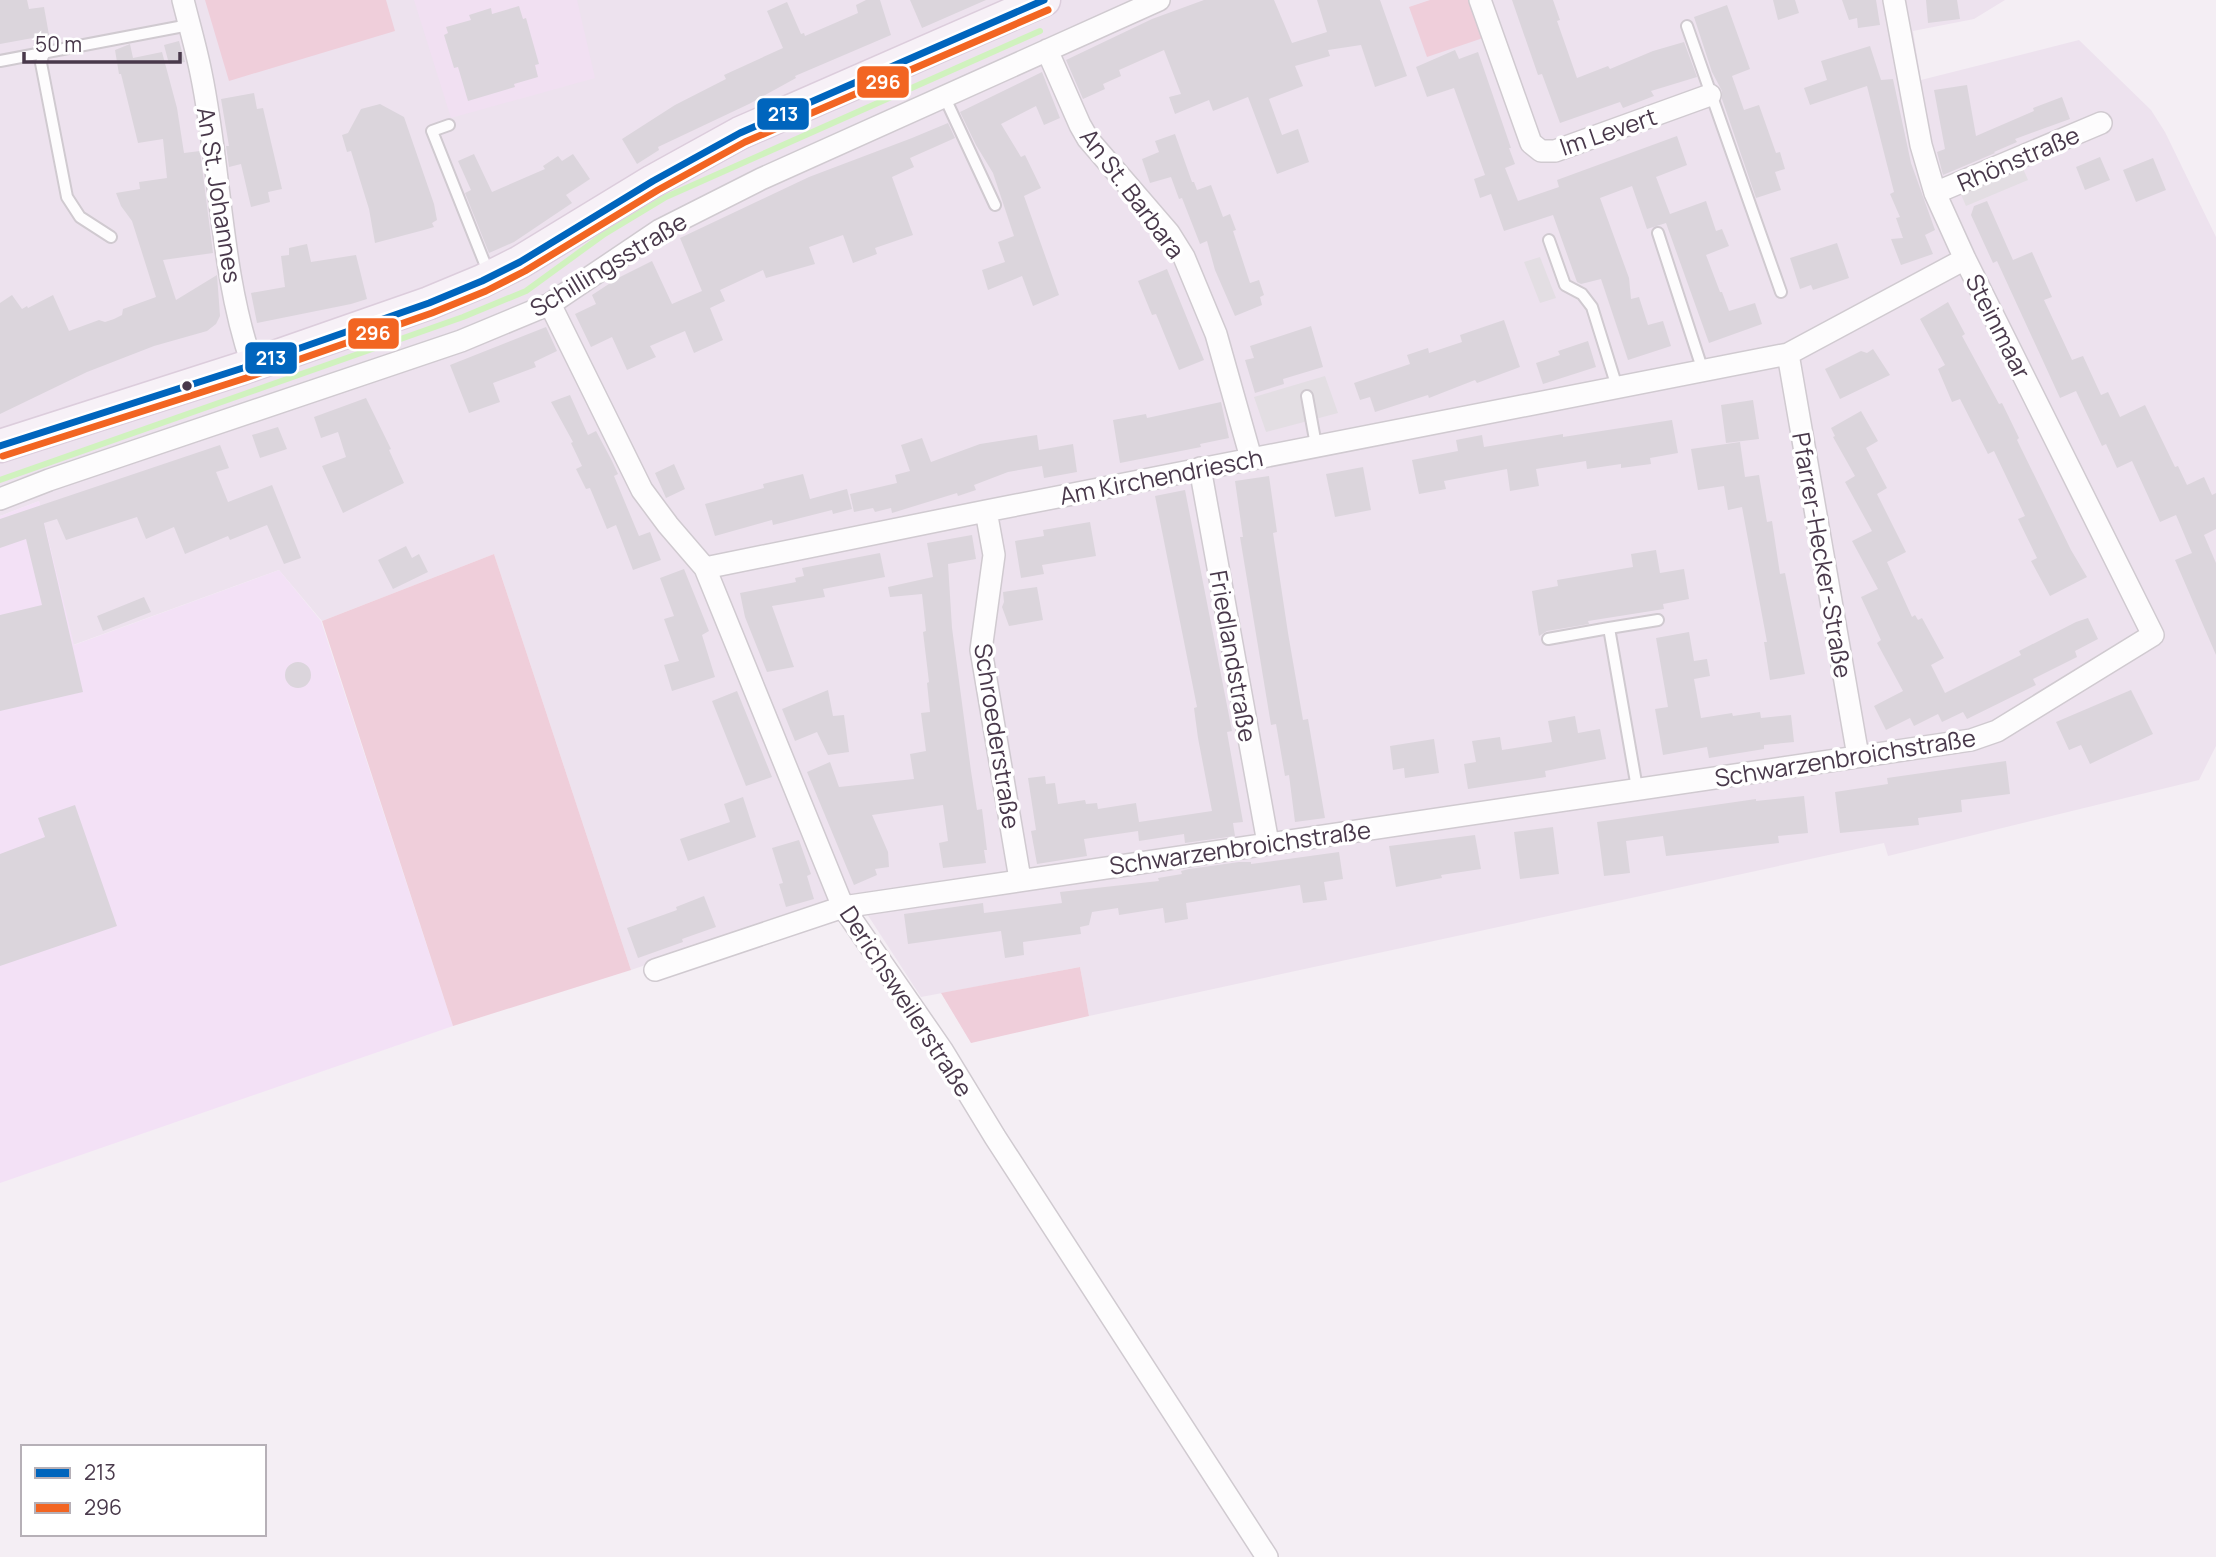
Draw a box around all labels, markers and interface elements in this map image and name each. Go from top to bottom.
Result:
scale bar [24,21,180,65]
text: 50 m [35,30,82,58]
line badge: 296 [856,65,910,99]
text: 296 [866,69,900,95]
line badge: 213 [756,97,810,131]
street label: Im Levert [1555,99,1661,163]
text: 213 [768,101,798,127]
street label: An St. Johannes [190,105,250,285]
street label: Rhönstraße [1952,117,2084,199]
street label: An St. Barbara [1073,121,1193,265]
street label: Schillingsstraße [523,204,693,324]
street label: Steinmaar [1959,268,2040,384]
line badge: 296 [347,317,400,350]
text: 296 [356,320,390,346]
line badge: 213 [244,341,298,375]
text: 213 [256,345,286,371]
unlabelled marker [180,379,194,393]
street label: Pfarrer-Hecker-Straße [1785,429,1861,681]
street label: Am Kirchendriesch [1056,440,1266,512]
street label: Friedlandstraße [1203,567,1265,745]
street label: Schroederstraße [967,641,1029,831]
street label: Schwarzenbroichstraße [1712,720,1978,794]
street label: Schwarzenbroichstraße [1107,812,1373,882]
street label: Derichsweilerstraße [833,899,981,1103]
legend [21,1445,266,1536]
text: 213 [84,1458,116,1486]
text: 296 [84,1493,122,1521]

